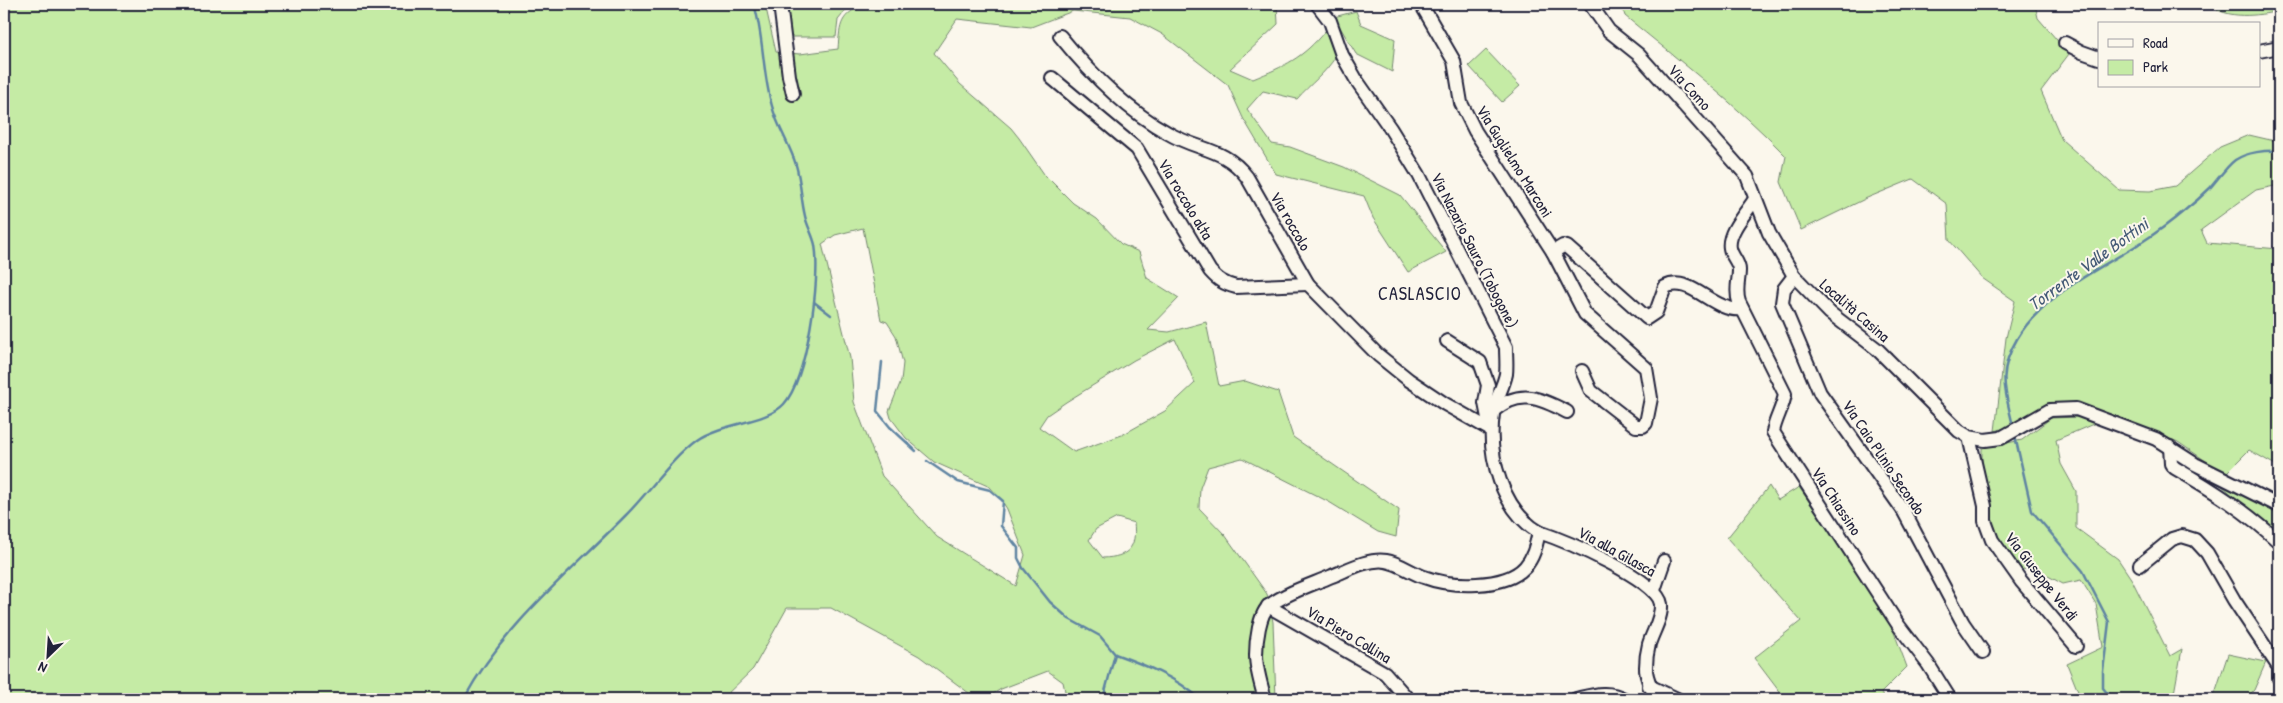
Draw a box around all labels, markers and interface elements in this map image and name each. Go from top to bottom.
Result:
legend [2098,22,2260,88]
text: Road [2143,32,2168,53]
text: Park [2143,56,2168,77]
street label: Via Como [1663,59,1717,115]
street label: Via Guglielmo Marconi [1472,101,1558,221]
street label: Via roccolo alta [1153,154,1219,244]
street label: Via Nazario Sauro (Tobogone) [1426,168,1524,332]
street label: Via roccolo [1265,187,1317,255]
water label: Torrente Valle Bottini [2023,211,2155,316]
street label: Località Casina [1815,273,1895,347]
district label: CASLASCIO [1378,281,1462,306]
street label: Via Caio Plinio Secondo [1837,395,1931,519]
street label: Via Chiassino [1807,463,1868,540]
street label: Via alla Gilasca [1574,521,1660,581]
street label: Via Giuseppe Verdi [2000,527,2084,625]
street label: Via Piero Collina [1302,600,1396,668]
north arrow [22,630,72,680]
text: N [34,658,50,678]

